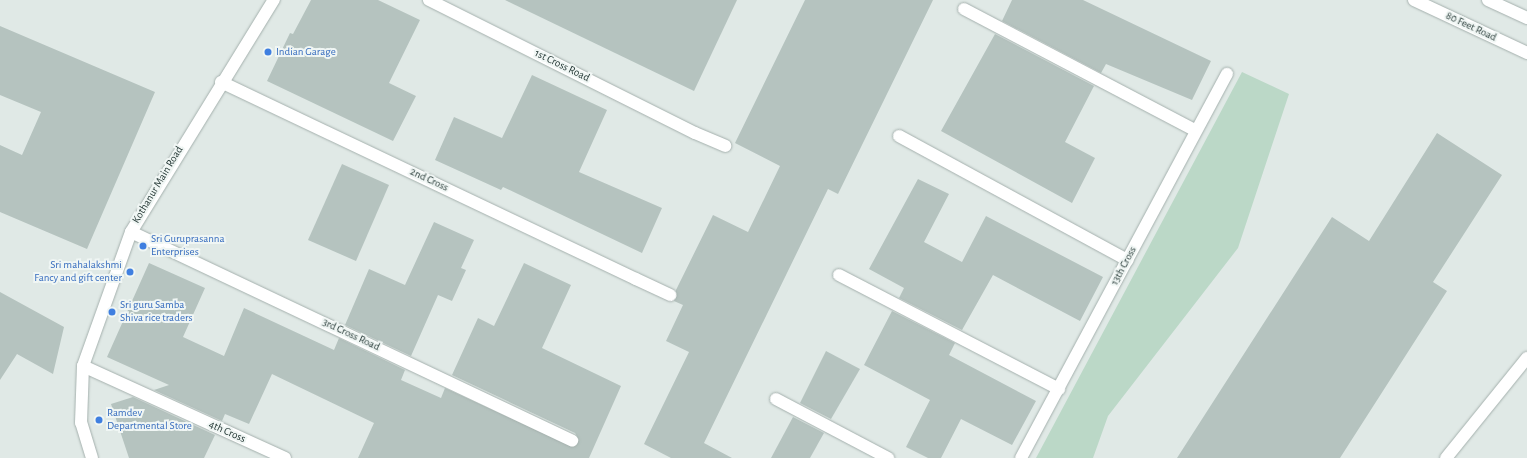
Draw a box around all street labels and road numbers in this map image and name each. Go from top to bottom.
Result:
street label: 80 Feet Road [1443,9,1499,45]
street label: 1st Cross Road [532,47,592,85]
street label: Kothanur Main Road [130,144,186,226]
street label: 2nd Cross [408,165,450,195]
street label: 13th Cross [1108,244,1140,288]
street label: 3rd Cross Road [320,316,382,354]
street label: 4th Cross [207,418,247,446]

